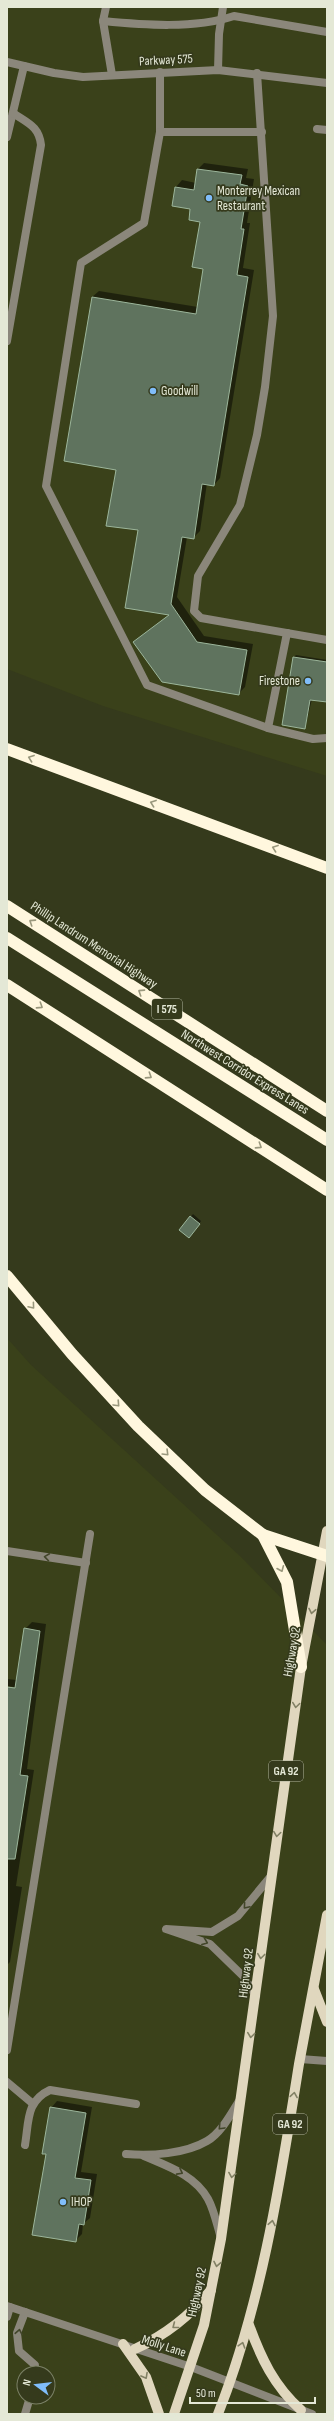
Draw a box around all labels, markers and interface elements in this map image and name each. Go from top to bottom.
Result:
street label: Parkway 575 [139,51,193,69]
place label: Monterrey Mexican Restaurant [217,183,300,214]
marker: Monterrey Mexican Restaurant [204,193,214,203]
place label: Goodwill [161,383,198,399]
marker: Goodwill [148,386,158,396]
place label: Firestone [259,673,300,689]
marker: Firestone [303,676,313,686]
one-way arrow [28,754,35,763]
one-way arrow [150,799,157,808]
one-way arrow [272,844,279,853]
street label: Phillip Landrum Memorial Highway [28,898,160,992]
one-way arrow [29,919,36,927]
one-way arrow [138,989,145,997]
road number: I 575 [152,999,182,1019]
one-way arrow [36,1001,43,1009]
street label: Northwest Corridor Express Lanes [178,1026,312,1118]
one-way arrow [145,1071,152,1079]
one-way arrow [255,1141,262,1149]
one-way arrow [27,1301,34,1309]
one-way arrow [113,1399,120,1407]
one-way arrow [161,1448,169,1456]
one-way arrow [44,1553,50,1562]
one-way arrow [276,1565,284,1573]
one-way arrow [308,1608,317,1614]
street label: Highway 92 [280,1626,304,1678]
one-way arrow [292,1702,301,1709]
road number: GA 92 [269,1761,303,1781]
one-way arrow [273,1831,282,1837]
one-way arrow [244,1901,251,1909]
one-way arrow [201,1938,208,1946]
street label: Highway 92 [235,1947,257,1999]
one-way arrow [257,1953,266,1960]
one-way arrow [247,2032,256,2038]
one-way arrow [290,2092,298,2098]
road number: GA 92 [273,2114,307,2134]
one-way arrow [219,2122,226,2130]
one-way arrow [176,2168,183,2175]
one-way arrow [228,2172,237,2178]
place label: IHOP [71,2194,93,2210]
marker: IHOP [58,2197,68,2207]
one-way arrow [268,2220,276,2226]
one-way arrow [213,2261,222,2267]
street label: Highway 92 [184,2266,210,2318]
one-way arrow [173,2321,180,2328]
one-way arrow [14,2329,22,2335]
street label: Molly Lane [140,2331,188,2361]
one-way arrow [237,2342,246,2349]
north arrow [16,2365,56,2405]
one-way arrow [140,2372,148,2379]
text: N [20,2378,34,2387]
scale bar [190,2379,315,2405]
text: 50 m [196,2386,216,2401]

